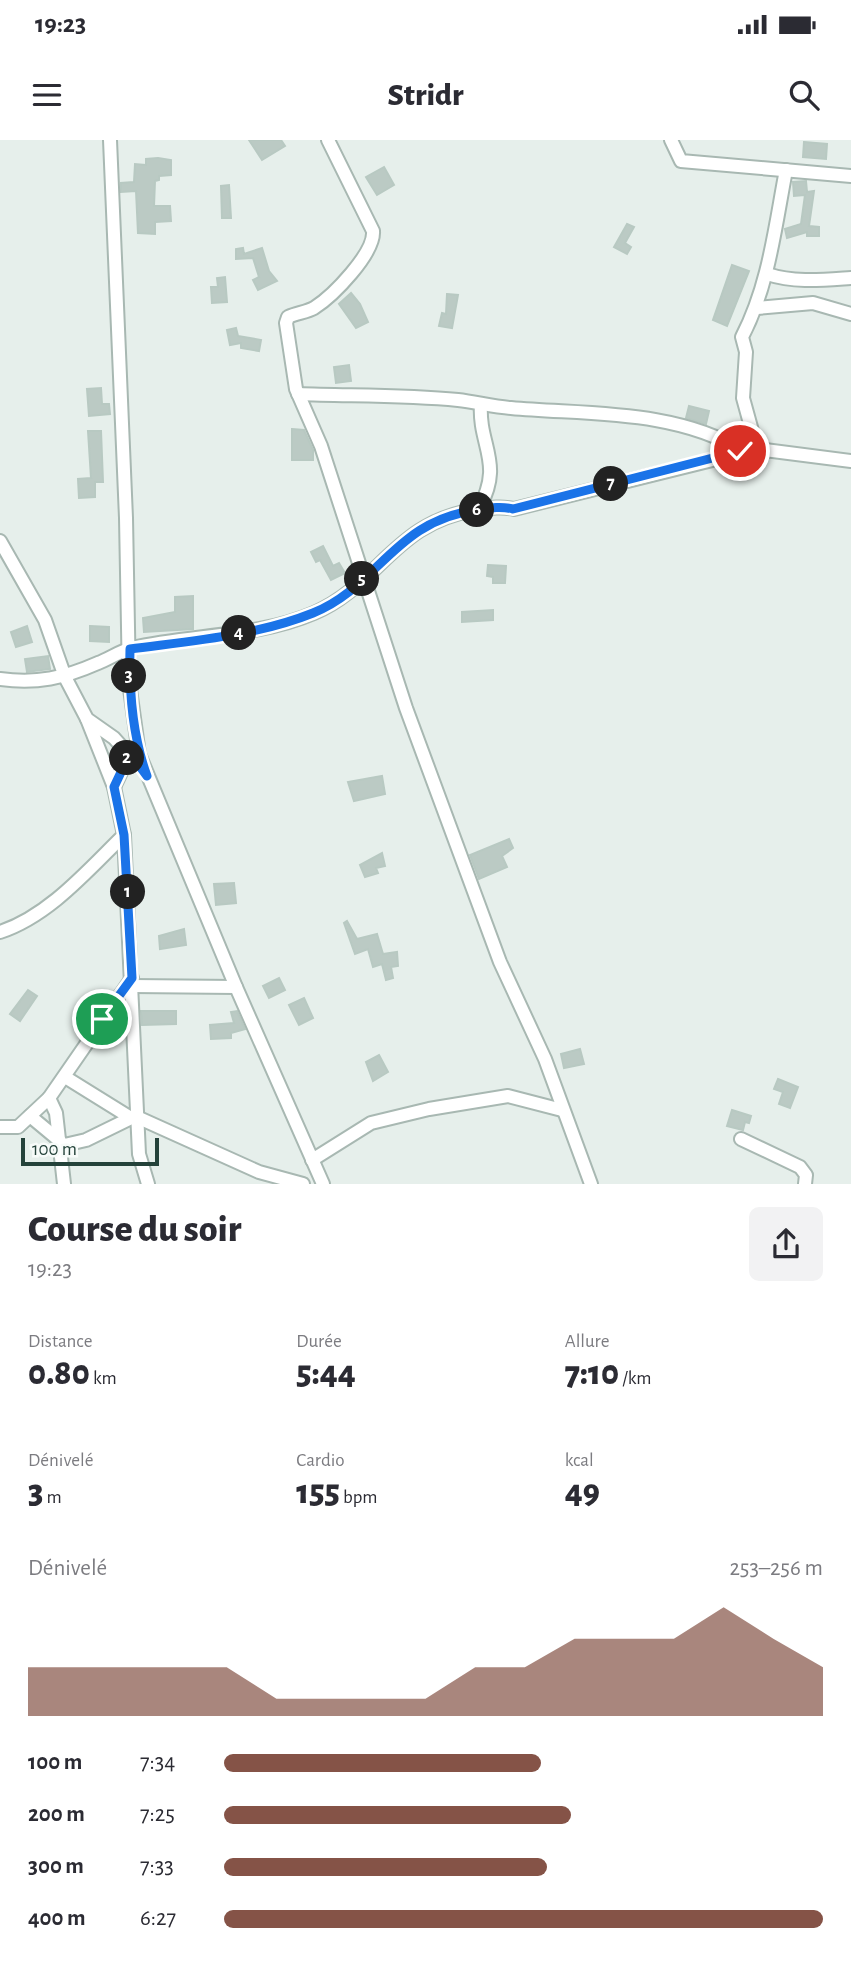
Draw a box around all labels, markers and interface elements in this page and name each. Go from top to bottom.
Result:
text: 19:23 [35,11,86,37]
icon: menu [28,76,66,114]
icon: search [785,76,823,114]
text: Stridr [387,79,464,111]
pin [710,421,770,481]
icon: check [721,432,759,470]
pin: 7 [594,466,628,502]
text: 7 [606,474,615,493]
pin: 6 [460,492,494,528]
text: 6 [472,500,481,519]
pin: 5 [344,562,380,597]
text: 5 [357,569,366,588]
pin: 4 [222,616,256,650]
text: 4 [234,623,243,642]
pin: 3 [111,658,146,694]
text: 3 [124,666,133,685]
pin: 2 [110,740,144,776]
text: 2 [122,748,131,767]
pin: 1 [110,874,146,910]
text: 1 [124,882,131,901]
pin [72,989,132,1049]
icon: arrive [83,1000,121,1038]
scale bar [21,1135,159,1167]
text: 100 m [32,1140,77,1159]
button: share [749,1207,823,1281]
text: Course du soir [28,1211,241,1249]
text: 19:23 [28,1258,72,1281]
text: Distance [28,1332,92,1351]
text: Durée [296,1332,342,1351]
text: Allure [565,1332,609,1351]
text: 0.80 [28,1356,90,1391]
text: 5:44 [296,1356,356,1391]
text: 7:10 [565,1356,619,1391]
text: km [90,1369,117,1388]
text: /km [619,1369,652,1388]
text: Dénivelé [28,1451,93,1470]
text: Cardio [296,1451,345,1470]
text: kcal [565,1451,594,1470]
text: 3 [28,1475,43,1510]
text: 155 [296,1475,340,1510]
text: 49 [565,1475,600,1510]
text: m [43,1488,62,1507]
text: bpm [340,1488,377,1507]
text: Dénivelé [28,1557,107,1580]
text: 253–256 m [729,1557,823,1580]
text: 100 m [28,1751,82,1774]
text: 7:34 [140,1751,175,1774]
text: 200 m [28,1803,85,1826]
text: 7:25 [140,1803,175,1826]
text: 300 m [28,1855,84,1878]
text: 7:33 [140,1855,174,1878]
text: 400 m [28,1907,86,1930]
text: 6:27 [140,1907,176,1930]

